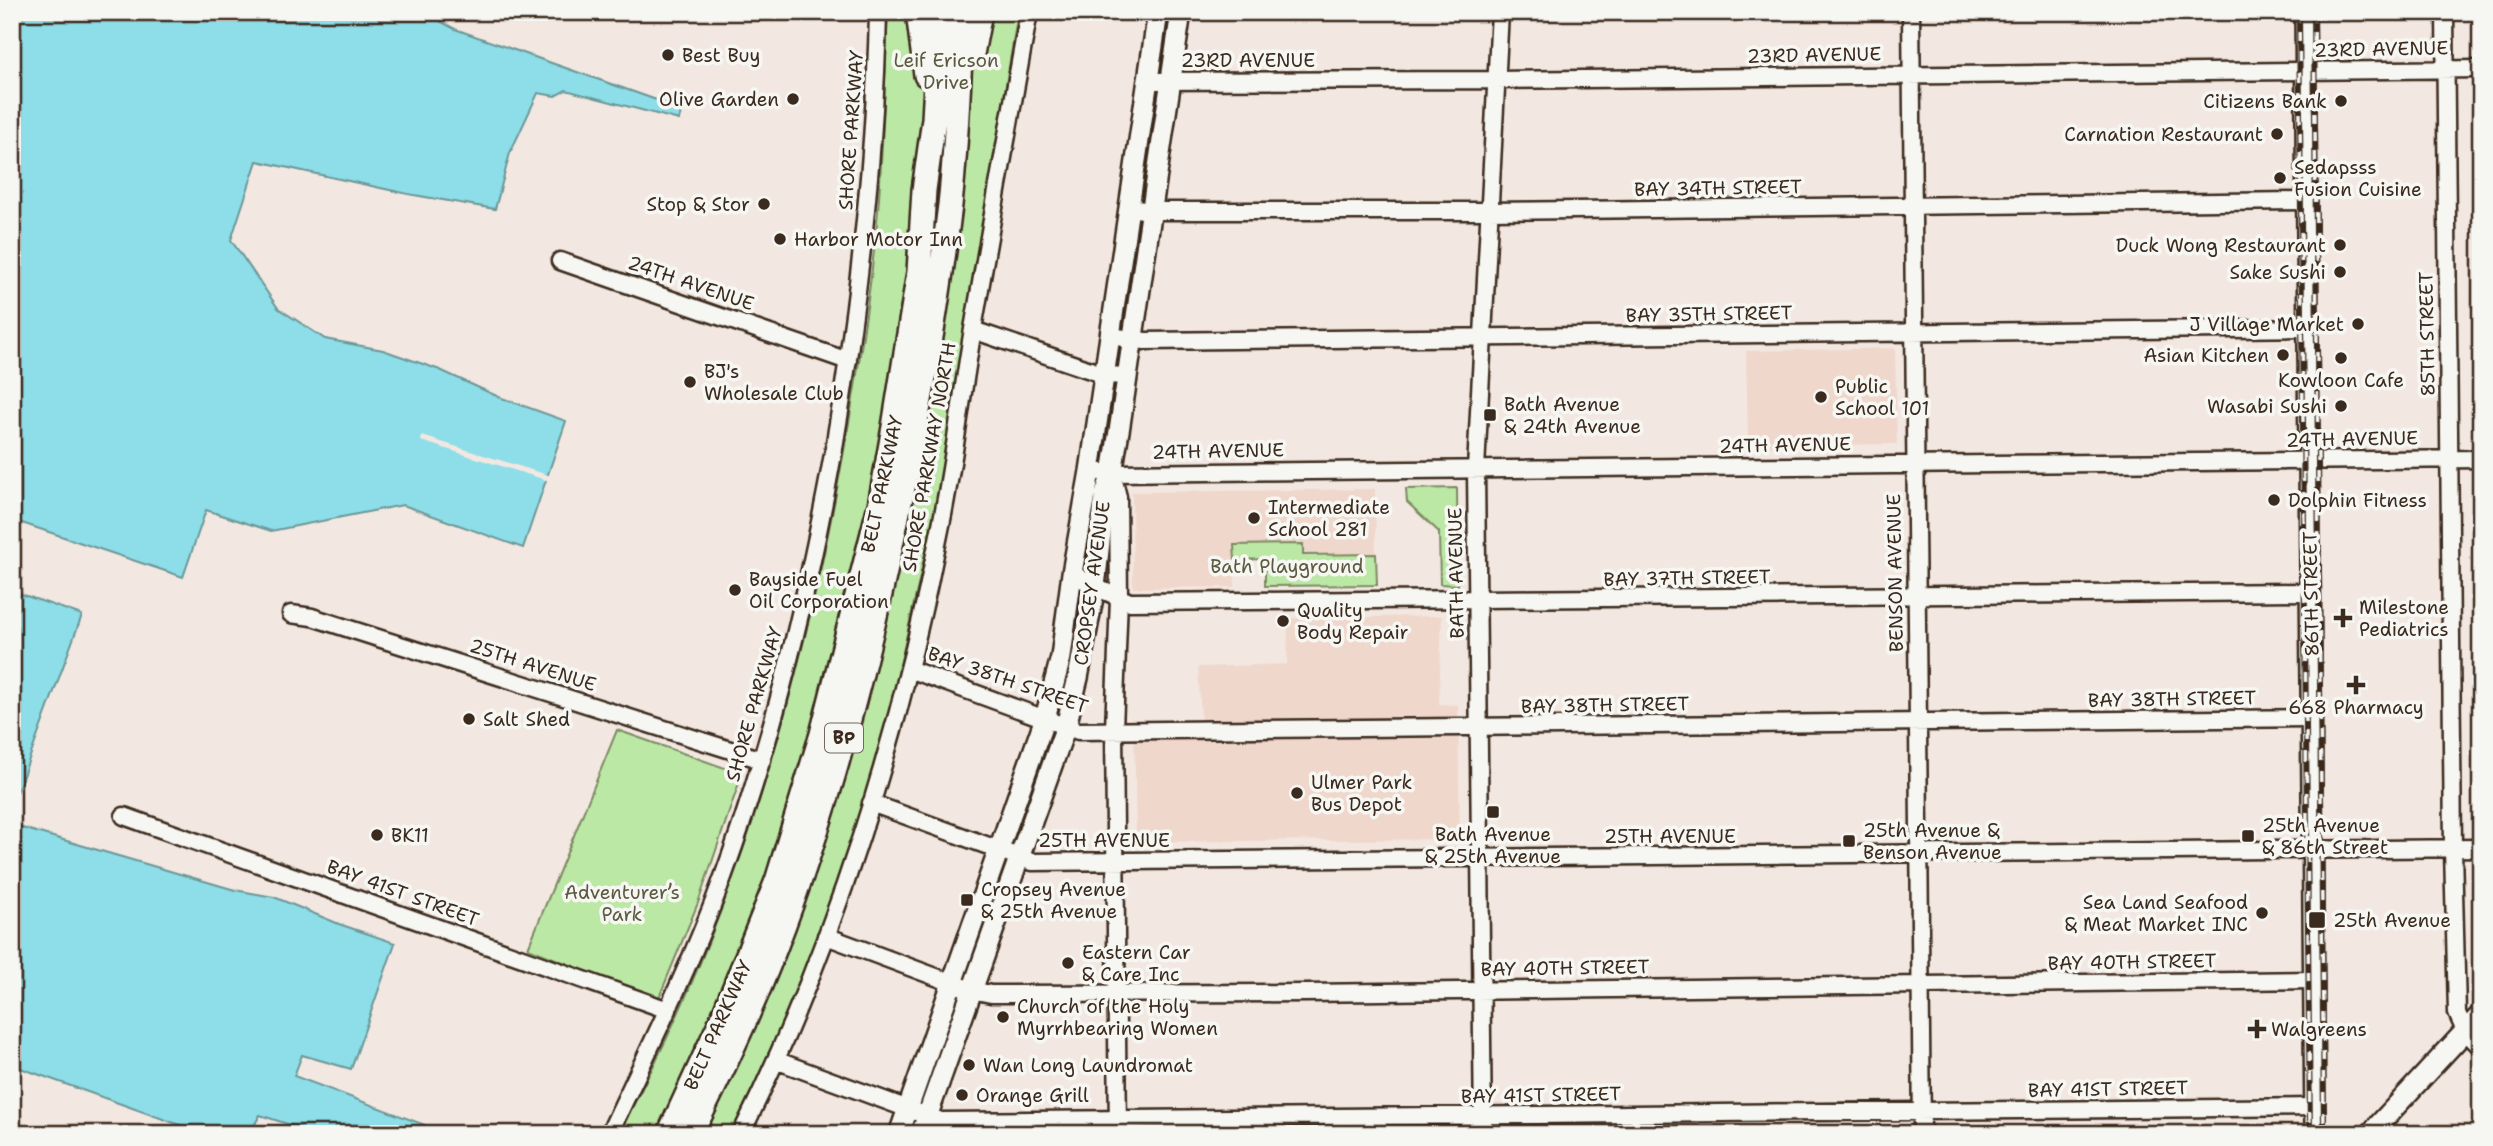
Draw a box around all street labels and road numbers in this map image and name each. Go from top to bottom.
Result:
street label: 23RD AVENUE [2314,35,2448,63]
street label: 23RD AVENUE [1747,41,1881,69]
street label: 23RD AVENUE [1181,48,1315,73]
street label: SHORE PARKWAY [833,49,869,211]
street label: BAY 34TH STREET [1634,174,1802,202]
street label: 24TH AVENUE [624,250,758,316]
street label: 85TH STREET [2413,271,2441,397]
street label: BAY 35TH STREET [1625,300,1793,328]
street label: SHORE PARKWAY NORTH [897,340,961,574]
street label: BELT PARKWAY [855,412,909,555]
street label: 24TH AVENUE [2286,425,2418,453]
street label: 24TH AVENUE [1719,431,1851,459]
street label: 24TH AVENUE [1152,437,1284,465]
street label: BENSON AVENUE [1881,493,1909,652]
street label: CROPSEY AVENUE [1068,499,1116,667]
street label: BATH AVENUE [1442,507,1470,639]
street label: 86TH STREET [2297,531,2325,657]
street label: BAY 37TH STREET [1603,564,1771,592]
street label: SHORE PARKWAY [720,623,788,785]
street label: 25TH AVENUE [466,633,600,697]
street label: BAY 38TH STREET [924,641,1092,719]
street label: BAY 38TH STREET [2088,685,2257,713]
street label: BAY 38TH STREET [1521,691,1690,719]
road number: BP [825,724,863,752]
street label: 25TH AVENUE [1604,824,1736,849]
street label: 25TH AVENUE [1038,828,1170,853]
street label: BAY 41ST STREET [323,854,483,932]
street label: BAY 40TH STREET [2047,948,2217,976]
street label: BAY 40TH STREET [1480,954,1650,982]
street label: BELT PARKWAY [678,955,758,1094]
street label: BAY 41ST STREET [2028,1075,2189,1103]
street label: BAY 41ST STREET [1461,1081,1622,1109]

